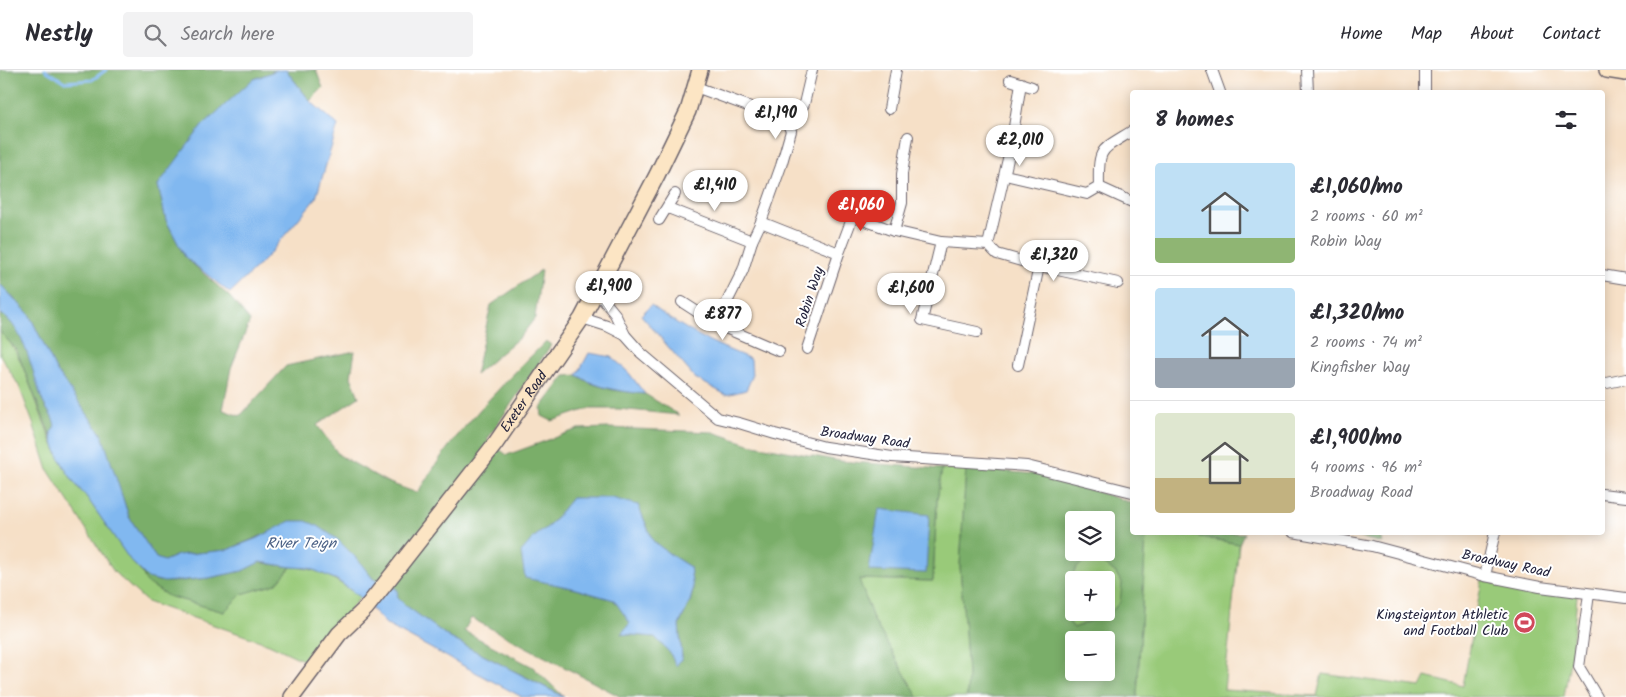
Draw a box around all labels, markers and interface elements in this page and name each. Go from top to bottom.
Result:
search box [123,12,473,57]
text: Nestly [25,15,93,54]
text: Search here [181,20,274,50]
text: Home [1340,20,1383,49]
text: Map [1411,20,1442,49]
text: About [1470,20,1514,49]
text: Contact [1542,20,1601,49]
icon: search [141,21,169,49]
pin: £1,190 [735,98,817,140]
text: £1,190 [755,101,797,126]
text: 8 homes [1155,104,1234,137]
icon: filters [1552,106,1580,134]
pin: £2,010 [979,124,1061,167]
text: £2,010 [997,128,1043,153]
pin: £1,410 [674,170,756,212]
text: £1,060/mo [1310,171,1403,204]
text: £1,410 [694,173,736,198]
icon: home [1195,183,1255,243]
pin: £1,060 [820,190,902,232]
text: £1,060 [838,193,884,218]
text: 2 rooms · 60 m² [1310,204,1423,229]
text: Robin Way [1310,229,1381,254]
pin: £1,320 [1013,240,1095,282]
text: £1,320 [1030,243,1078,268]
street label: Robin Way [790,264,830,330]
pin: £1,900 [568,270,650,313]
pin: £1,600 [870,272,952,315]
text: £1,900 [586,274,632,299]
text: £1,600 [888,276,934,301]
text: £1,320/mo [1310,297,1404,330]
pin: £877 [693,298,753,341]
text: £877 [705,302,741,327]
icon: home [1195,308,1255,368]
text: 2 rooms · 74 m² [1310,330,1422,355]
text: Kingfisher Way [1310,355,1410,380]
street label: Exeter Road [495,366,554,437]
street label: Broadway Road [819,421,912,455]
text: £1,900/mo [1310,422,1402,455]
icon: home [1195,433,1255,493]
text: 4 rooms · 96 m² [1310,455,1422,480]
text: Broadway Road [1310,480,1413,505]
map controls [1065,511,1115,681]
button: layers [1065,511,1115,561]
water label: River Teign [266,532,337,556]
street label: Broadway Road [1460,544,1553,584]
button: + [1065,571,1115,621]
place label: Kingsteignton Athletic and Football Club [1376,604,1509,642]
sports icon: Kingsteignton Athletic and Football Club [1512,611,1536,635]
button: − [1065,631,1115,681]

